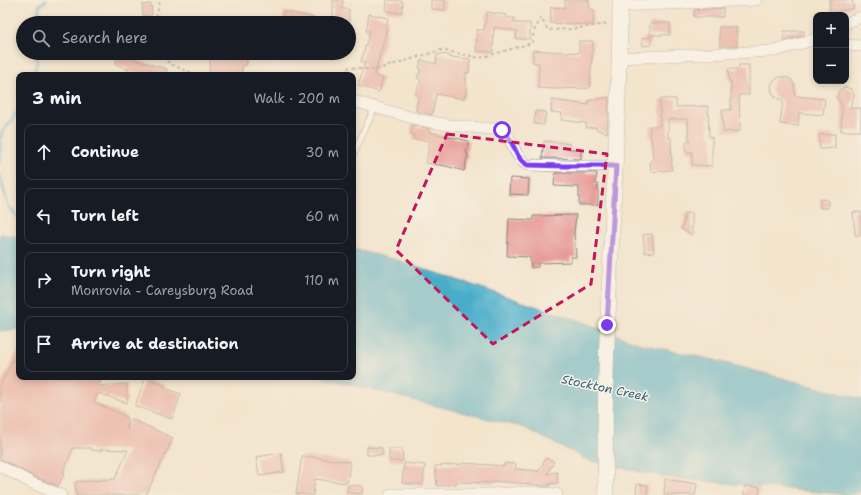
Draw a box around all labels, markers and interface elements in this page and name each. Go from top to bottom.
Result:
map controls [813,12,849,84]
button: + [813,12,849,48]
search box [16,16,356,60]
icon: search [30,27,52,49]
text: Search here [62,28,148,48]
button: − [813,48,849,84]
text: 3 min [32,87,82,109]
text: Walk · 200 m [254,90,340,107]
route start [493,121,511,139]
icon: ahead [33,141,55,163]
text: Continue [71,142,139,162]
text: 30 m [305,144,339,161]
icon: left [33,205,55,227]
text: Turn left [71,206,139,226]
text: 60 m [306,208,339,225]
text: Turn right [71,262,151,282]
icon: right [33,269,55,291]
text: 110 m [304,272,339,289]
text: Monrovia - Careysburg Road [71,282,253,299]
route end [598,316,616,334]
icon: arrive [33,333,55,355]
text: Arrive at destination [71,334,239,354]
water label: Stockton Creek [560,371,650,405]

